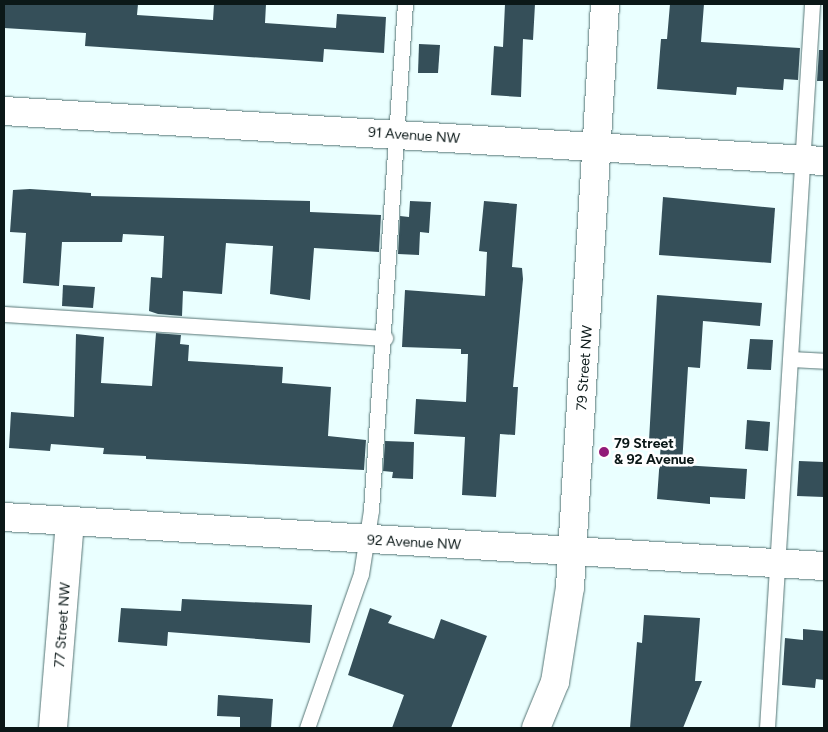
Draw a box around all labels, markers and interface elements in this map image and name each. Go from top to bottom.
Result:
street label: 91 Avenue NW [367,124,461,148]
street label: 79 Street NW [574,325,596,411]
place label: 79 Street & 92 Avenue [614,436,694,468]
marker: 79 Street & 92 Avenue [598,446,610,458]
street label: 92 Avenue NW [366,532,462,554]
street label: 77 Street NW [52,582,74,668]

